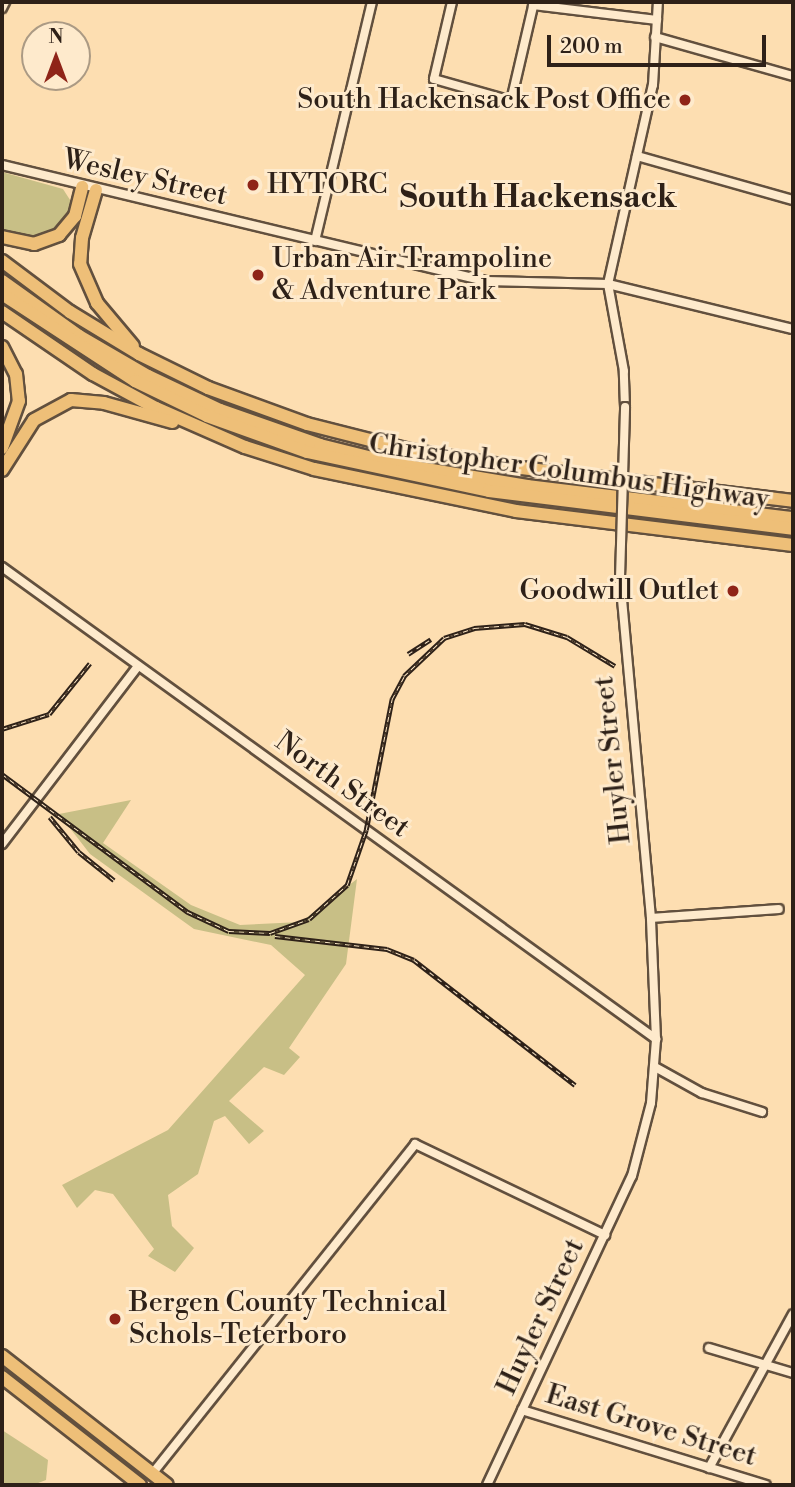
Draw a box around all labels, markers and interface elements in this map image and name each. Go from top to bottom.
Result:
north arrow [21,21,91,91]
scale bar [550,21,769,65]
text: N [48,25,64,49]
text: 200 m [560,34,623,60]
place label: South Hackensack Post Office [297,83,671,117]
marker: South Hackensack Post Office [677,92,693,108]
street label: Wesley Street [59,143,231,213]
place label: HYTORC [267,168,388,202]
marker: HYTORC [245,177,261,193]
district label: South Hackensack [399,178,677,216]
place label: Urban Air Trampoline & Adventure Park [272,242,552,308]
marker: Urban Air Trampoline & Adventure Park [250,267,266,283]
street label: Christopher Columbus Highway [367,427,771,517]
place label: Goodwill Outlet [519,574,719,608]
marker: Goodwill Outlet [725,583,741,599]
street label: Huyler Street [587,675,639,845]
street label: North Street [268,725,416,845]
street label: Huyler Street [490,1234,592,1400]
place label: Bergen County Technical Schols-Teterboro [129,1286,447,1352]
marker: Bergen County Technical Schols-Teterboro [107,1311,123,1327]
street label: East Grove Street [542,1378,760,1474]

